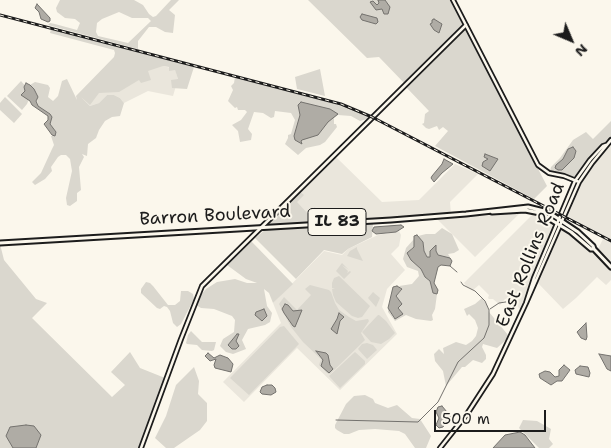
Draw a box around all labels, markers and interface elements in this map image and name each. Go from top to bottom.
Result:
north arrow [546,15,596,65]
text: N [571,40,592,61]
street label: East Rollins Road [492,180,570,330]
street label: Barron Boulevard [139,201,291,231]
road number: IL 83 [308,208,366,236]
scale bar [436,400,548,432]
text: 500 m [442,409,490,429]

